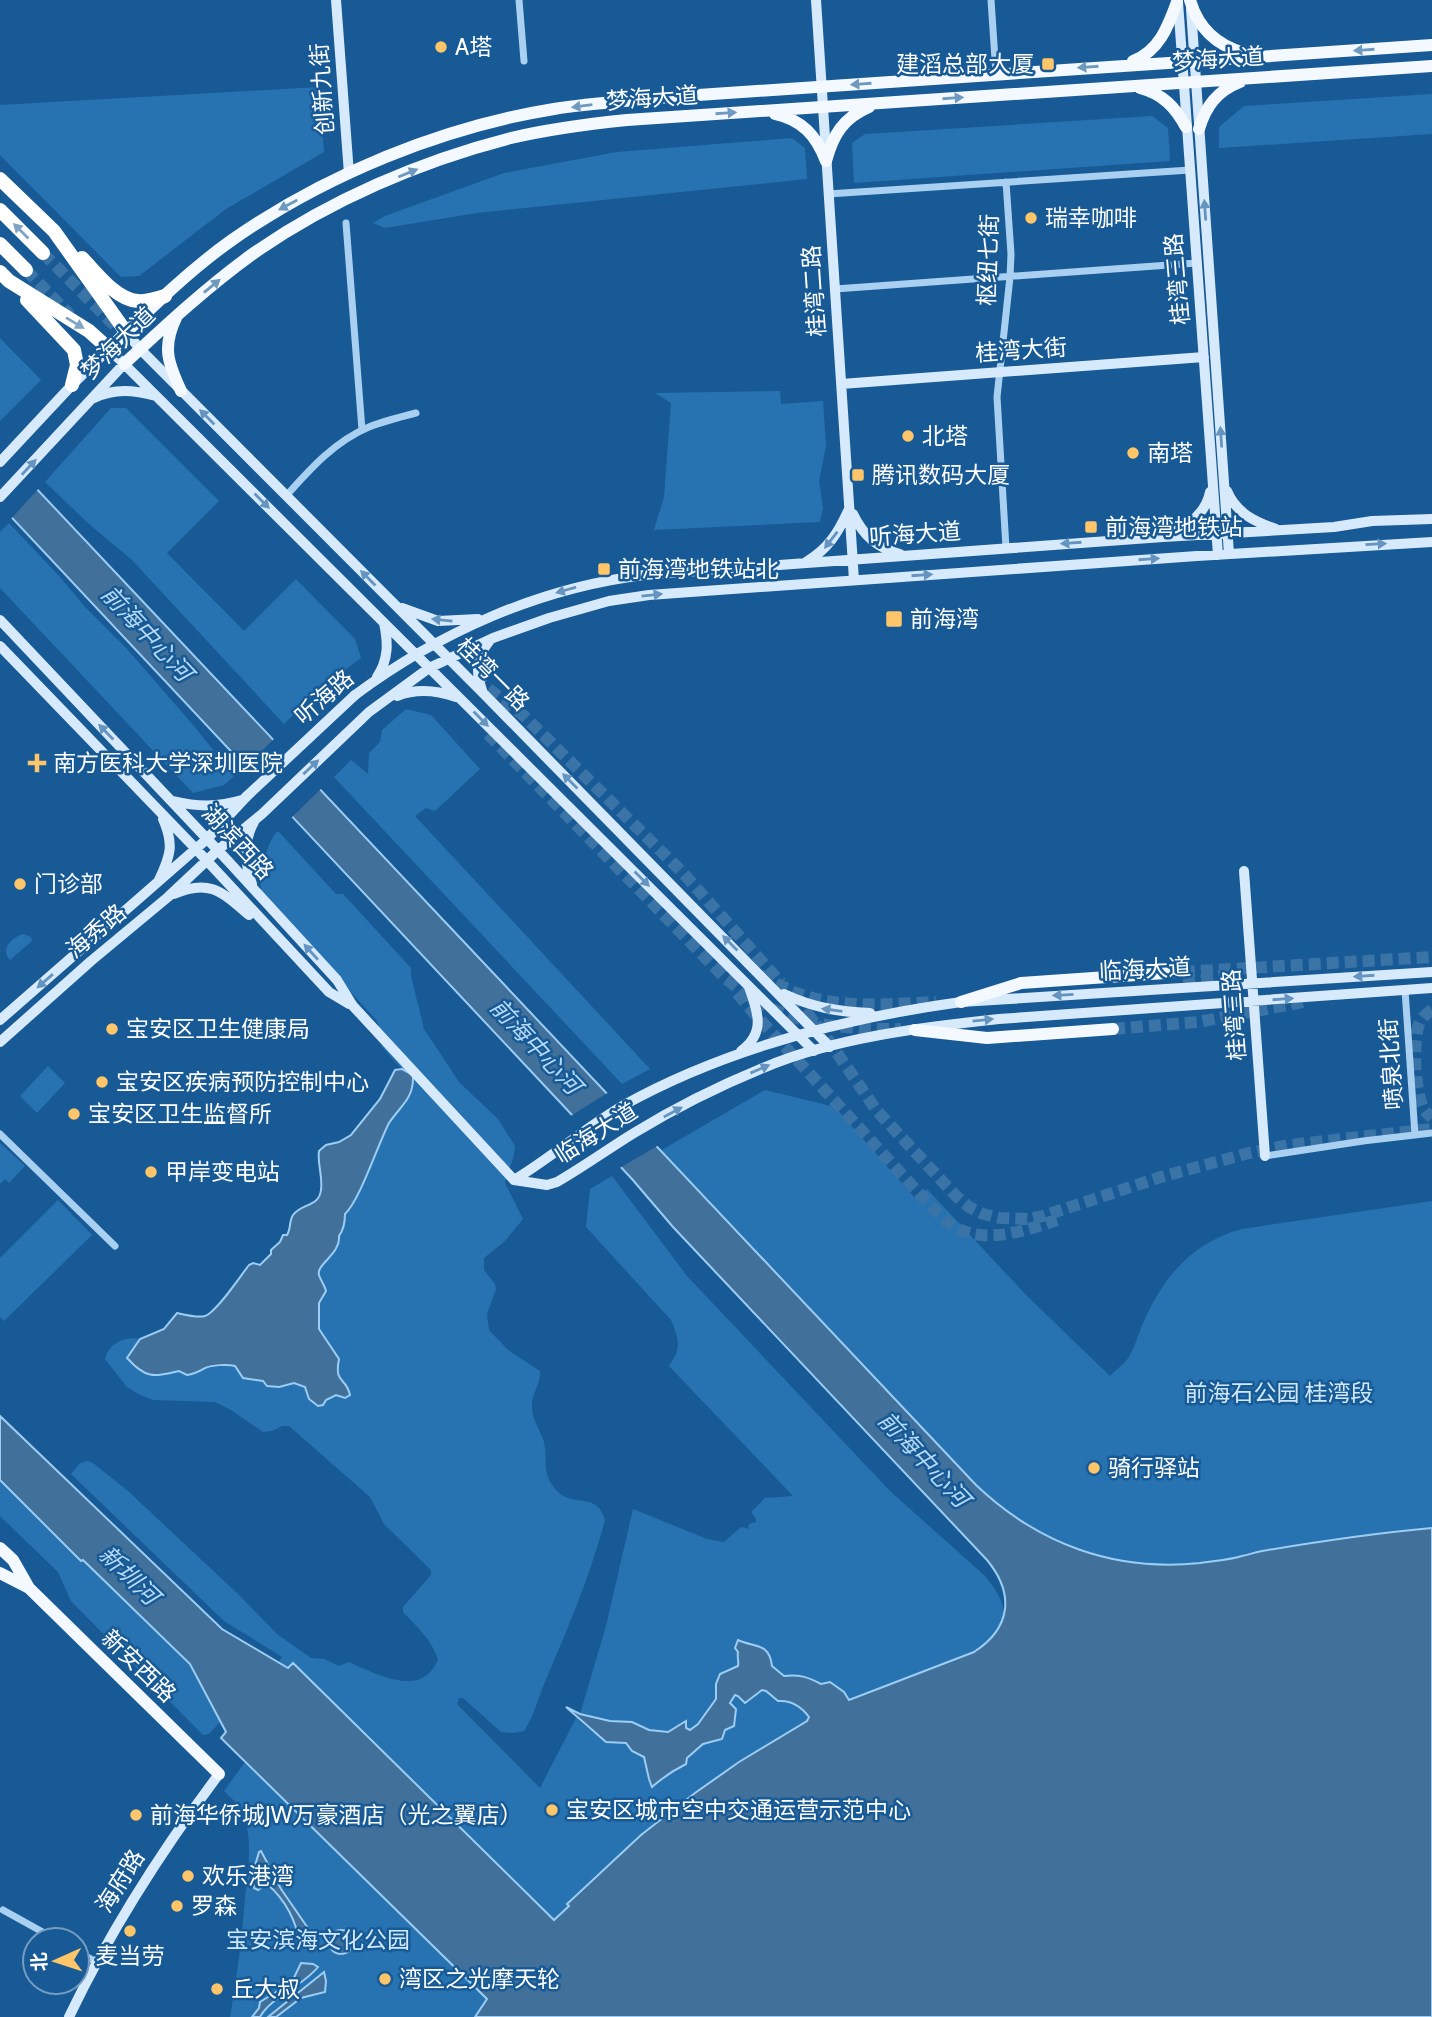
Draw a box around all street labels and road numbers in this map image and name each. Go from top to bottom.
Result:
street label: 创新九街 [305,42,339,136]
street label: 梦海大道 [1171,42,1265,76]
street label: 梦海大道 [605,81,699,115]
street label: 枢纽七街 [972,214,1004,306]
street label: 桂湾三路 [1159,232,1195,326]
street label: 桂湾二路 [797,244,831,338]
street label: 梦海大道 [75,301,161,385]
street label: 桂湾大街 [974,333,1068,367]
street label: 听海大道 [868,517,962,551]
street label: 桂湾一路 [451,632,535,716]
street label: 听海路 [289,664,359,730]
street label: 湖滨西路 [196,799,280,885]
street label: 海秀路 [61,898,131,964]
street label: 临海大道 [1098,953,1192,985]
street label: 桂湾三路 [1217,968,1251,1062]
street label: 喷泉北街 [1374,1017,1408,1111]
street label: 临海大道 [550,1097,642,1169]
street label: 新安西路 [96,1624,182,1708]
street label: 海府路 [90,1844,150,1918]

